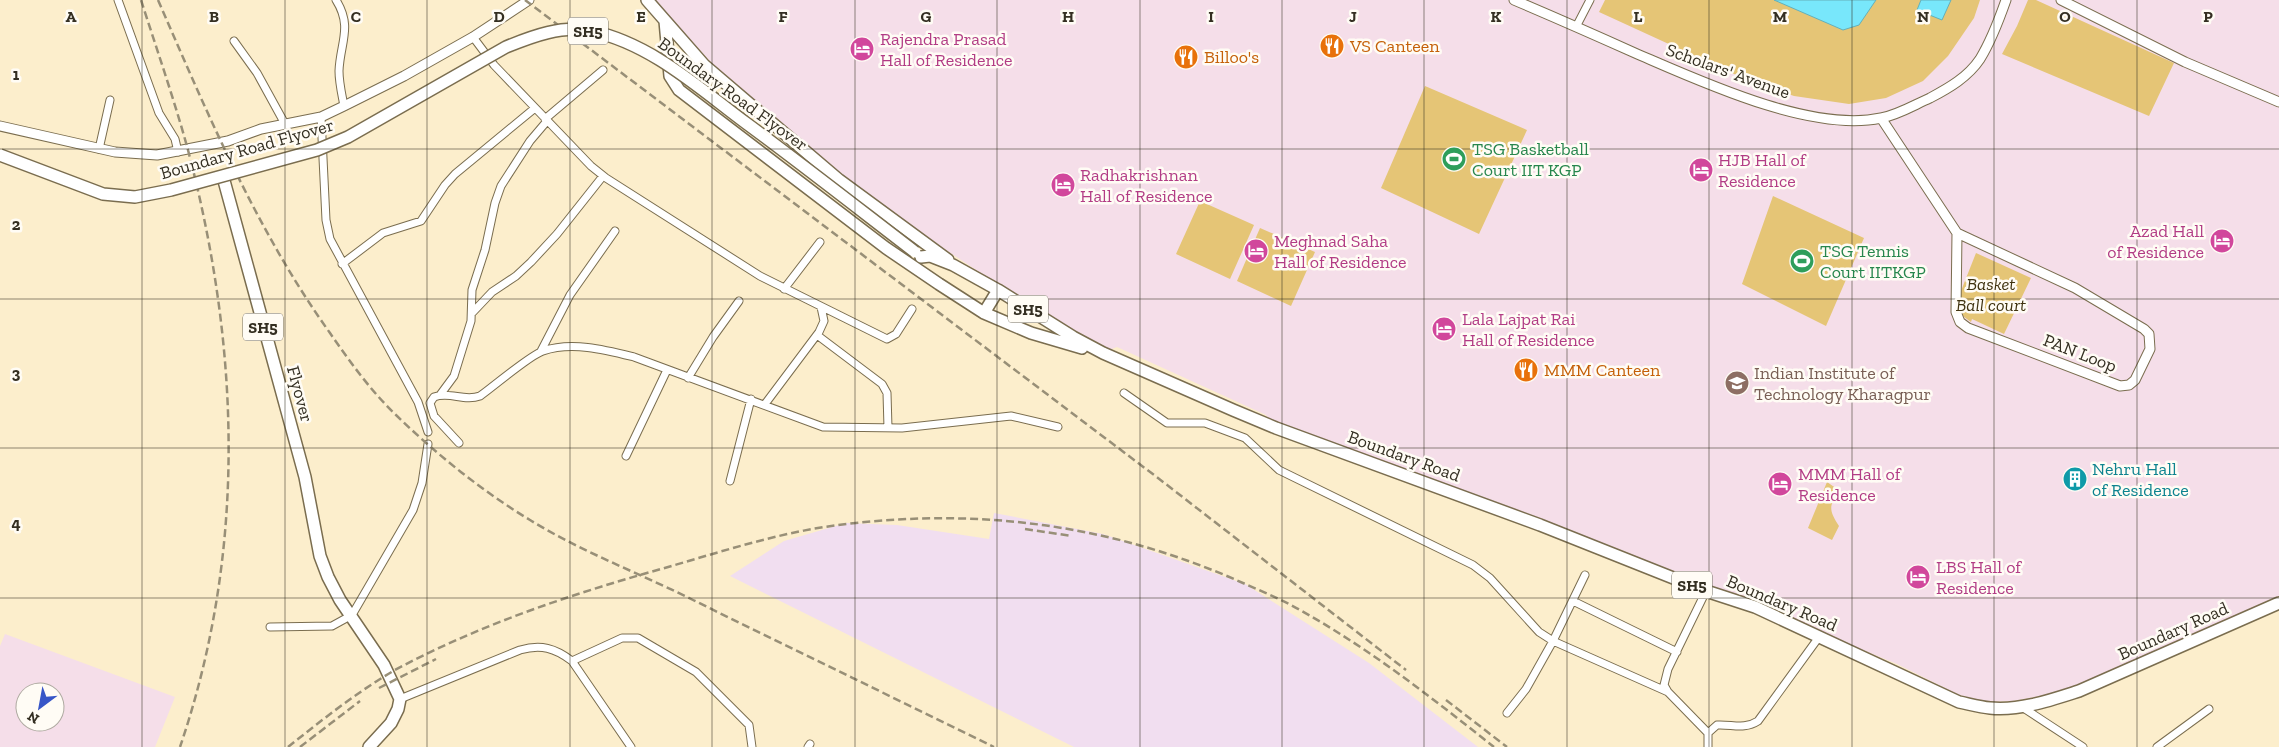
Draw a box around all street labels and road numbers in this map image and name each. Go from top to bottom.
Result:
road number: SH5 [568,18,608,44]
street label: Boundary Road Flyover [654,32,812,156]
street label: Scholars' Avenue [1663,38,1793,104]
street label: Boundary Road Flyover [158,114,336,184]
road number: SH5 [1008,296,1048,322]
road number: SH5 [243,314,283,341]
street label: PAN Loop [2040,329,2120,377]
street label: Flyover [282,363,318,425]
street label: Boundary Road [1345,425,1463,487]
street label: Boundary Road [1723,570,1841,636]
road number: SH5 [1672,572,1712,598]
street label: Boundary Road [2115,597,2232,665]

